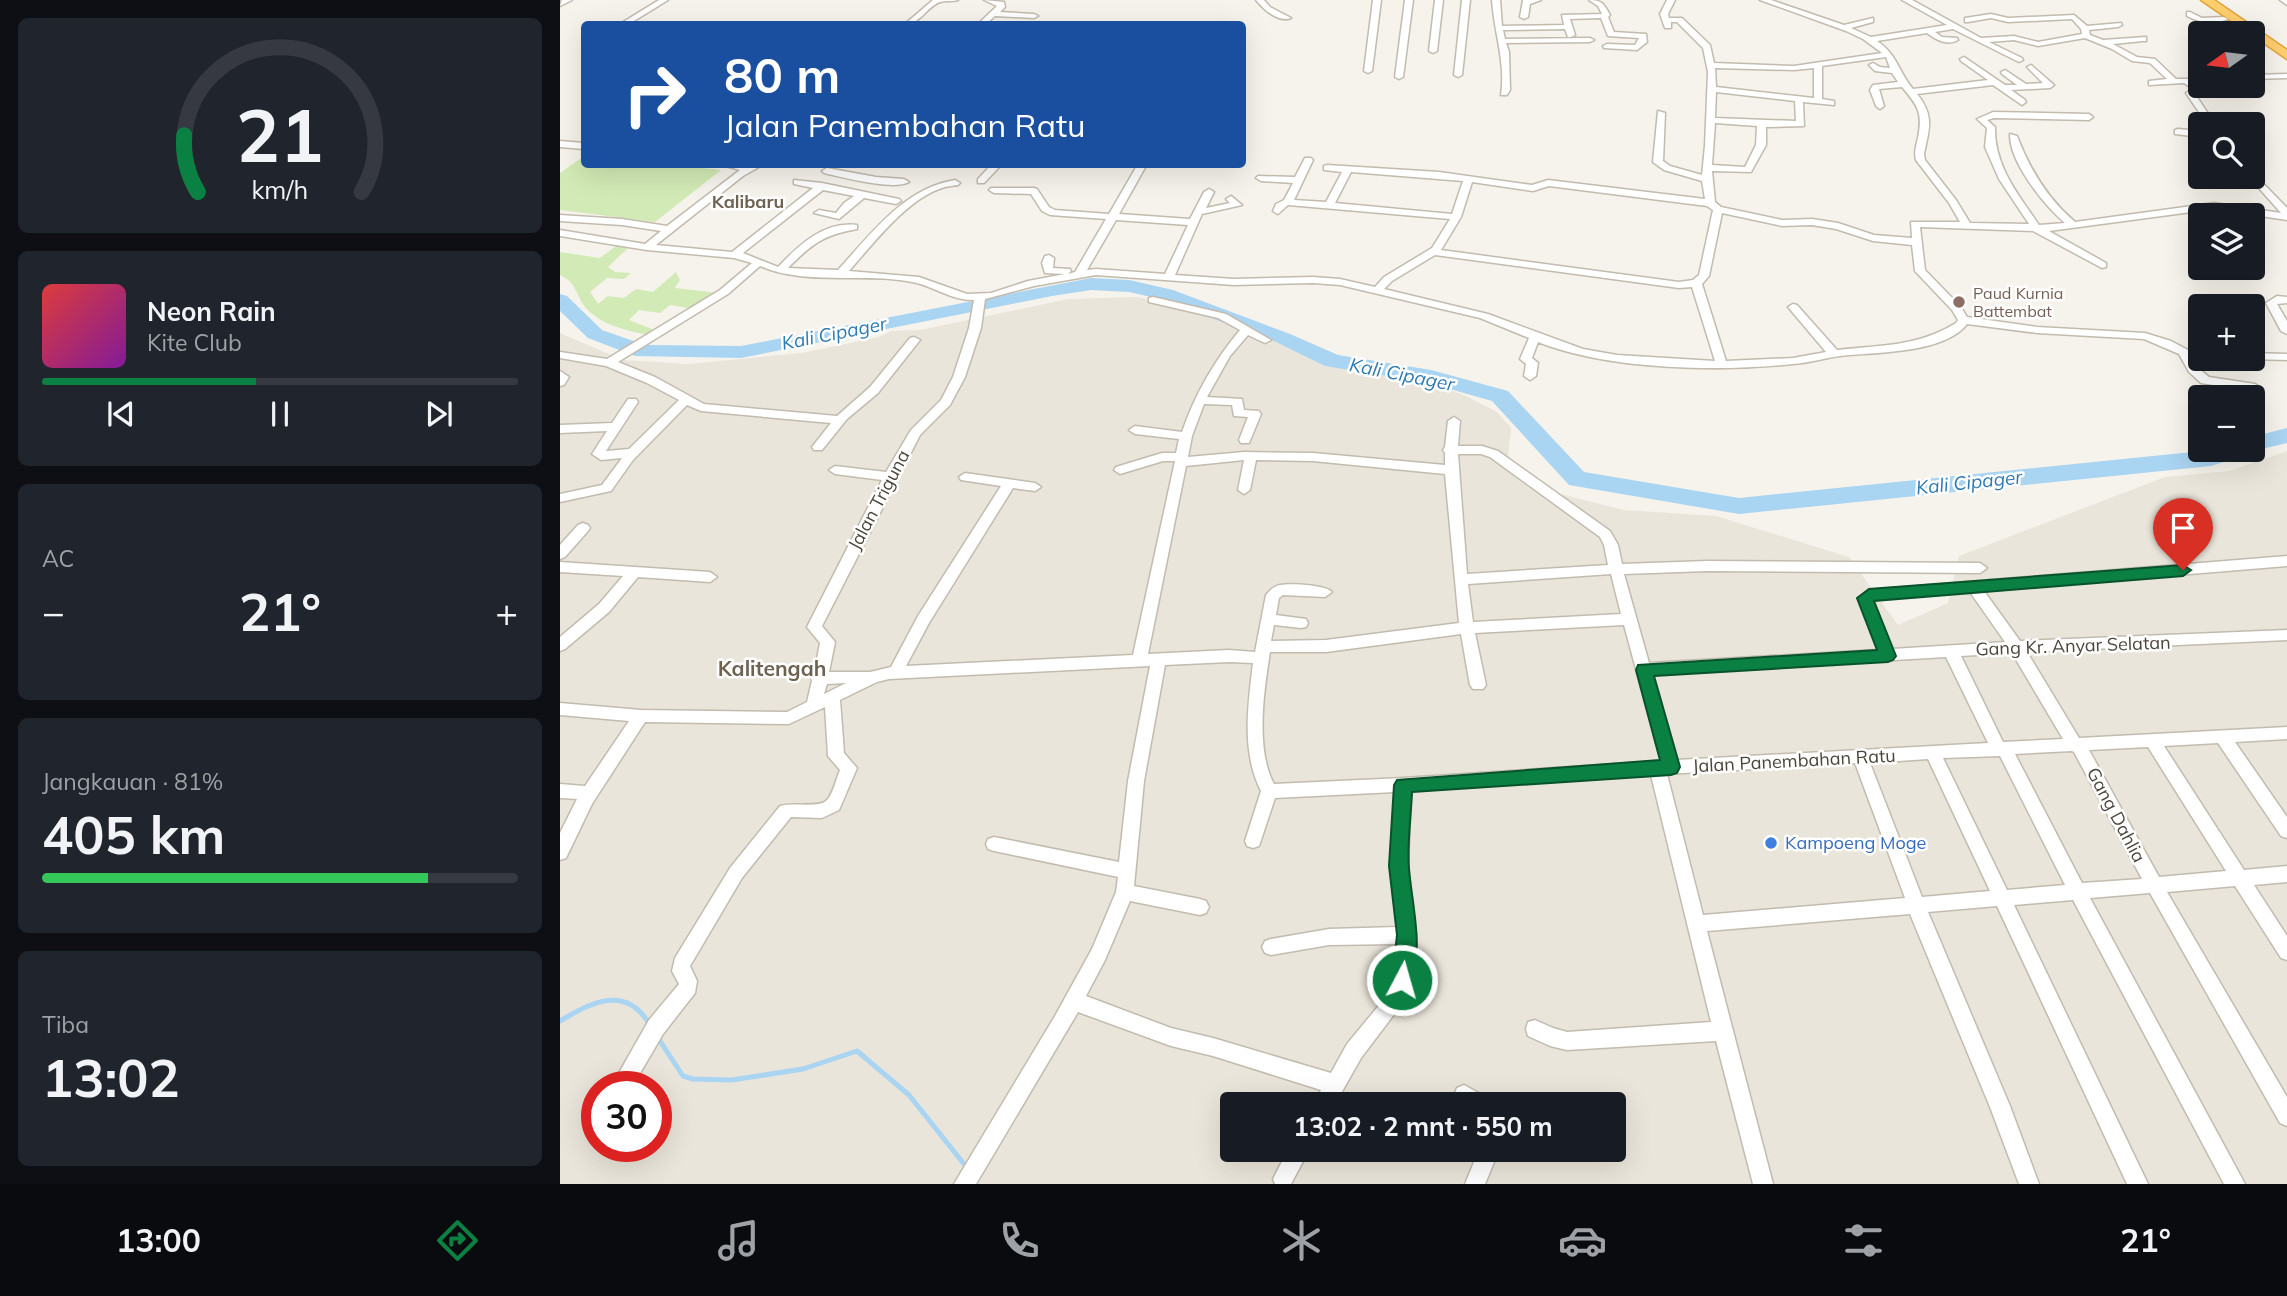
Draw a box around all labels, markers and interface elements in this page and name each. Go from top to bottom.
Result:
north arrow [2188,21,2264,98]
map controls [2188,21,2265,462]
text: 80 m [724,44,840,105]
icon: right [609,49,700,140]
text: 21 [236,89,324,180]
text: Jalan Panembahan Ratu [724,105,1086,145]
button: search [2188,112,2265,189]
text: km/h [252,173,308,204]
district label: Kalibaru [712,190,784,213]
button: layers [2188,203,2265,280]
place label: Paud Kurnia Battembat [1973,283,2063,321]
marker: Paud Kurnia Battembat [1951,294,1967,310]
button: + [2188,294,2265,371]
text: Neon Rain [147,295,276,328]
water label: Kali Cipager [779,311,890,355]
text: Kite Club [147,328,242,357]
water label: Kali Cipager [1347,352,1458,396]
button: − [2188,385,2265,462]
icon: previous [102,395,140,433]
icon: pause [261,395,299,433]
icon: next [420,395,458,433]
street label: Jalan Triguna [843,446,915,554]
water label: Kali Cipager [1915,464,2024,499]
pin [2153,498,2213,570]
icon: arrive [2164,509,2202,547]
text: AC [42,544,74,573]
text: 21° [239,579,321,644]
text: − [42,588,65,636]
text: + [495,588,518,636]
street label: Gang Kr. Anyar Selatan [1975,631,2171,660]
district label: Kalitengah [718,655,826,681]
street label: Jalan Panembahan Ratu [1692,744,1896,777]
street label: Gang Dahlia [2082,763,2151,866]
text: Jangkauan · 81% [42,767,223,796]
text: 405 km [42,802,225,867]
place label: Kampoeng Moge [1785,831,1926,854]
marker: Kampoeng Moge [1763,835,1779,851]
position arrow [1365,943,1439,1017]
text: Tiba [42,1010,89,1039]
text: 13:02 [42,1045,180,1110]
speed limit sign: 30 [581,1071,672,1162]
text: 13:02 · 2 mnt · 550 m [1293,1110,1553,1143]
icon: directions [433,1216,482,1265]
icon: music [714,1216,763,1265]
icon: phone [995,1216,1044,1265]
icon: climate [1277,1216,1326,1265]
icon: car [1558,1216,1607,1265]
icon: filters [1839,1216,1888,1265]
text: 13:00 [116,1220,201,1260]
text: 21° [2120,1220,2171,1260]

